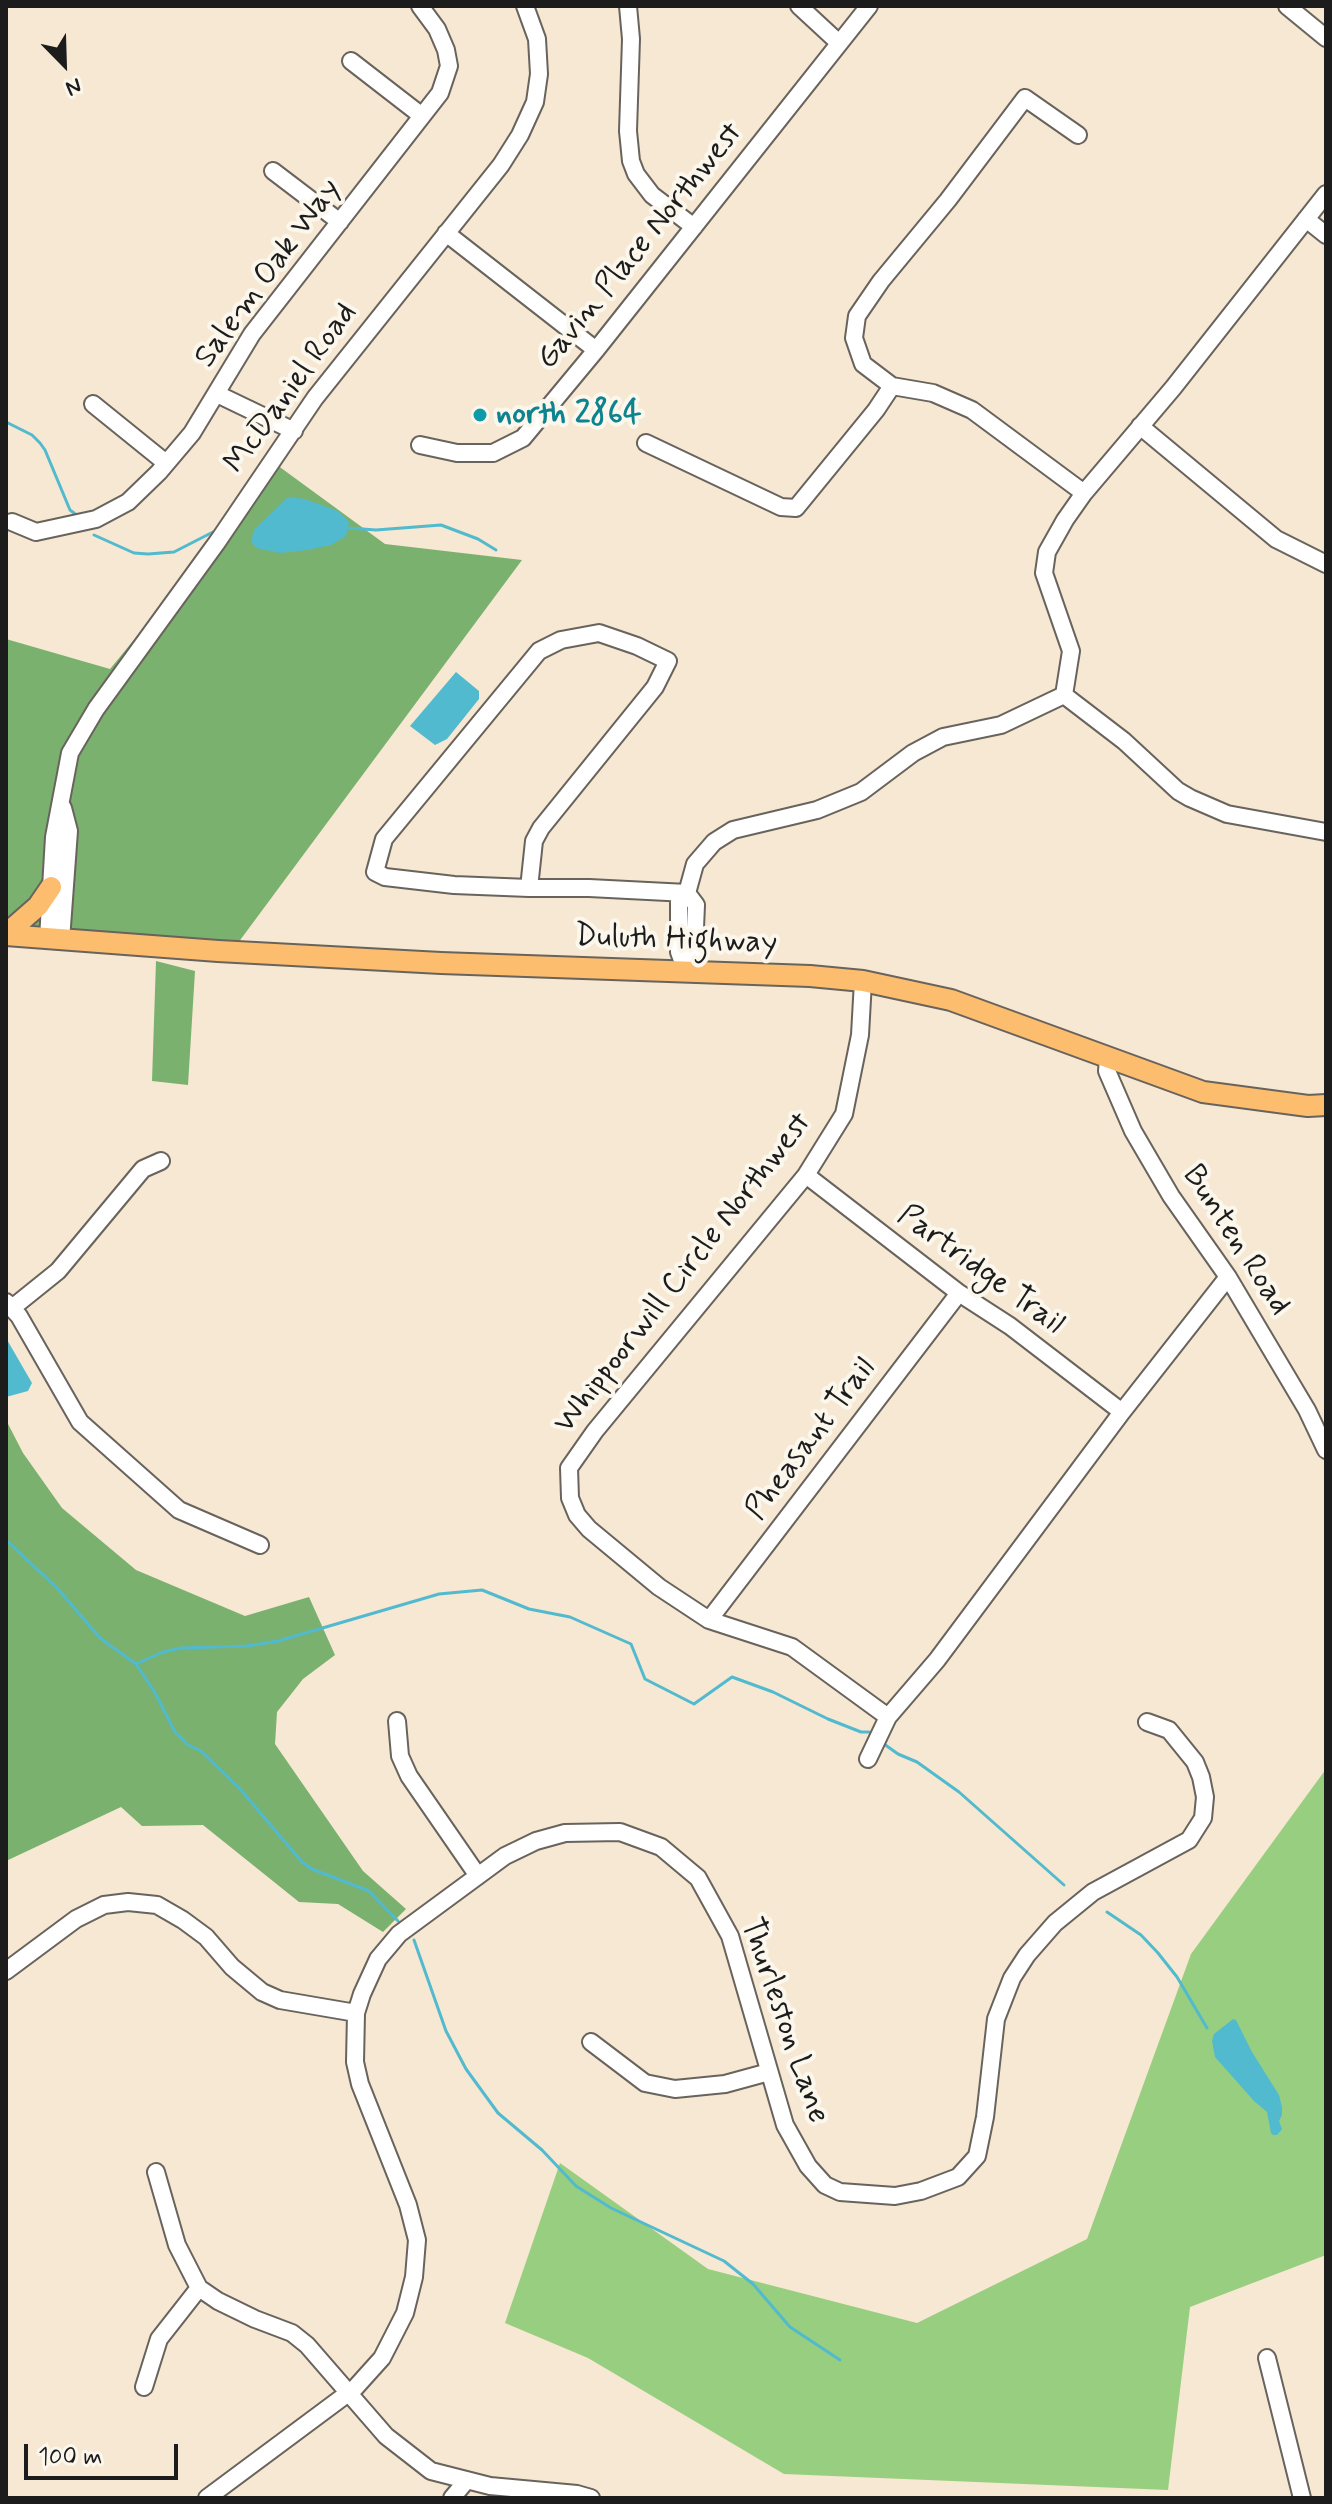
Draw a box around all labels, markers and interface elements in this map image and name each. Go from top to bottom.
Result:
north arrow [24,24,104,104]
text: N [61,70,86,102]
street label: Gavin Place Northwest [530,116,752,378]
street label: Salem Oak Way [187,172,351,376]
street label: McDaniel Road [217,296,367,482]
place label: north 2864 [496,396,642,434]
marker: north 2864 [471,406,489,424]
street label: Duluth Highway [574,918,778,964]
street label: Whippoorwill Circle Northwest [547,1106,821,1442]
street label: Bunten Road [1172,1159,1298,1323]
street label: Partridge Trail [889,1198,1071,1344]
street label: Pheasant Trail [738,1351,886,1529]
street label: Thurleston Lane [730,1913,836,2129]
scale bar [28,2428,182,2478]
text: 100 m [38,2442,102,2473]

